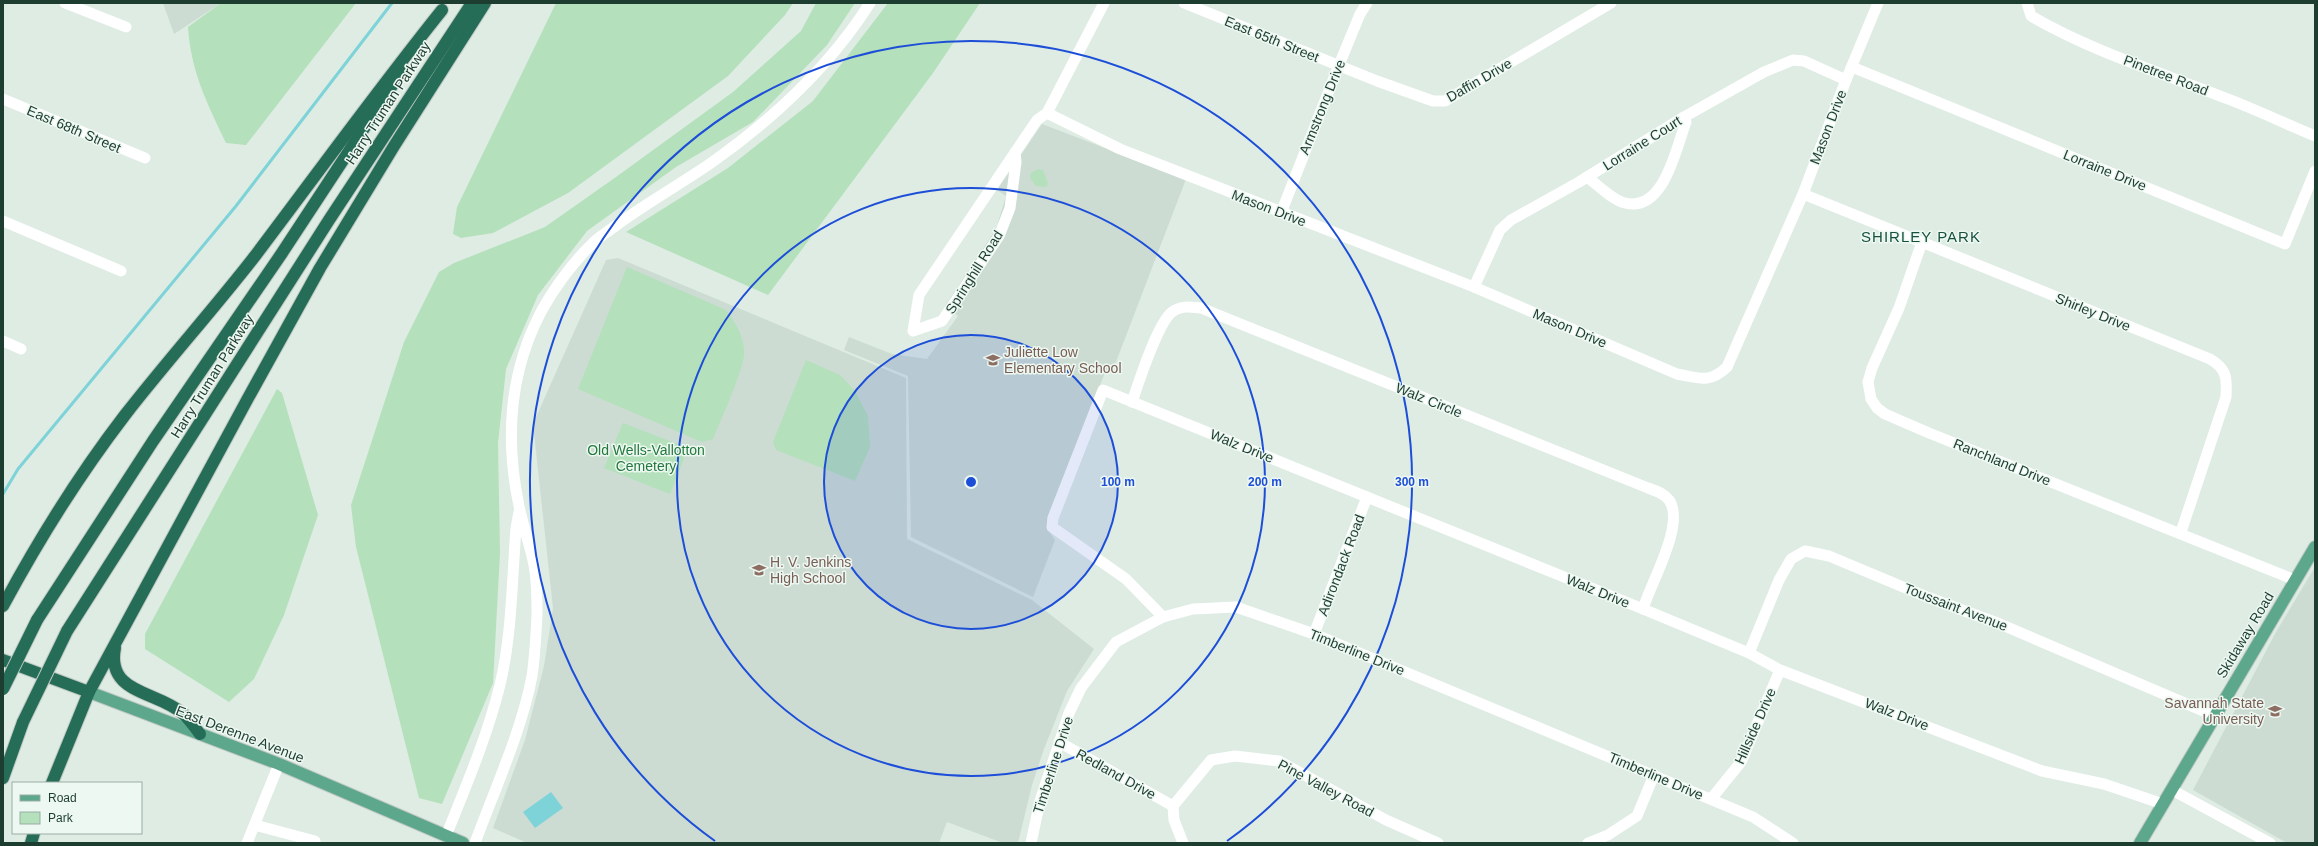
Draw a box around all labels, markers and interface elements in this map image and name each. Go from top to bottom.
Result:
street label: East 65th Street [1222,13,1322,65]
street label: Harry Truman Parkway [342,39,434,167]
street label: Pinetree Road [2121,51,2211,99]
street label: Daffin Drive [1443,55,1515,105]
street label: Armstrong Drive [1296,57,1348,157]
street label: Mason Drive [1806,87,1850,167]
street label: East 68th Street [25,102,123,156]
street label: Lorraine Court [1600,112,1684,173]
street label: Lorraine Drive [2061,146,2149,194]
street label: Mason Drive [1229,186,1309,230]
street label: Springhill Road [942,227,1006,317]
district label: SHIRLEY PARK [1861,228,1981,245]
street label: Shirley Drive [2053,290,2133,334]
street label: Mason Drive [1531,305,1609,351]
street label: Harry Truman Parkway [167,311,257,441]
place label: Juliette Low Elementary School [1004,344,1122,376]
school or university icon: Juliette Low Elementary School [985,352,1001,368]
street label: Walz Circle [1393,379,1465,421]
street label: Walz Drive [1208,426,1276,466]
street label: Ranchland Drive [1951,435,2053,489]
park label: Old Wells-Vallotton Cemetery [587,442,705,474]
centre of rings [964,475,978,489]
text: 100 m [1101,475,1135,489]
text: 200 m [1248,475,1282,489]
text: 300 m [1395,475,1429,489]
street label: Adirondack Road [1314,512,1368,618]
place label: H. V. Jenkins High School [770,554,851,586]
school or university icon: H. V. Jenkins High School [751,562,767,578]
street label: Walz Drive [1564,571,1632,611]
street label: Toussaint Avenue [1902,580,2010,634]
street label: Skidaway Road [2213,589,2277,681]
street label: Timberline Drive [1307,626,1407,678]
street label: Hillside Drive [1731,685,1779,767]
street label: Walz Drive [1863,694,1931,734]
place label: Savannah State University [2164,695,2264,727]
street label: East Derenne Avenue [174,702,307,766]
school or university icon: Savannah State University [2267,703,2283,719]
street label: Timberline Drive [1030,714,1076,816]
street label: Redland Drive [1073,745,1159,803]
street label: Timberline Drive [1606,749,1706,803]
street label: Pine Valley Road [1275,756,1377,820]
legend [12,782,142,834]
text: Road [48,791,77,805]
text: Park [48,811,74,825]

